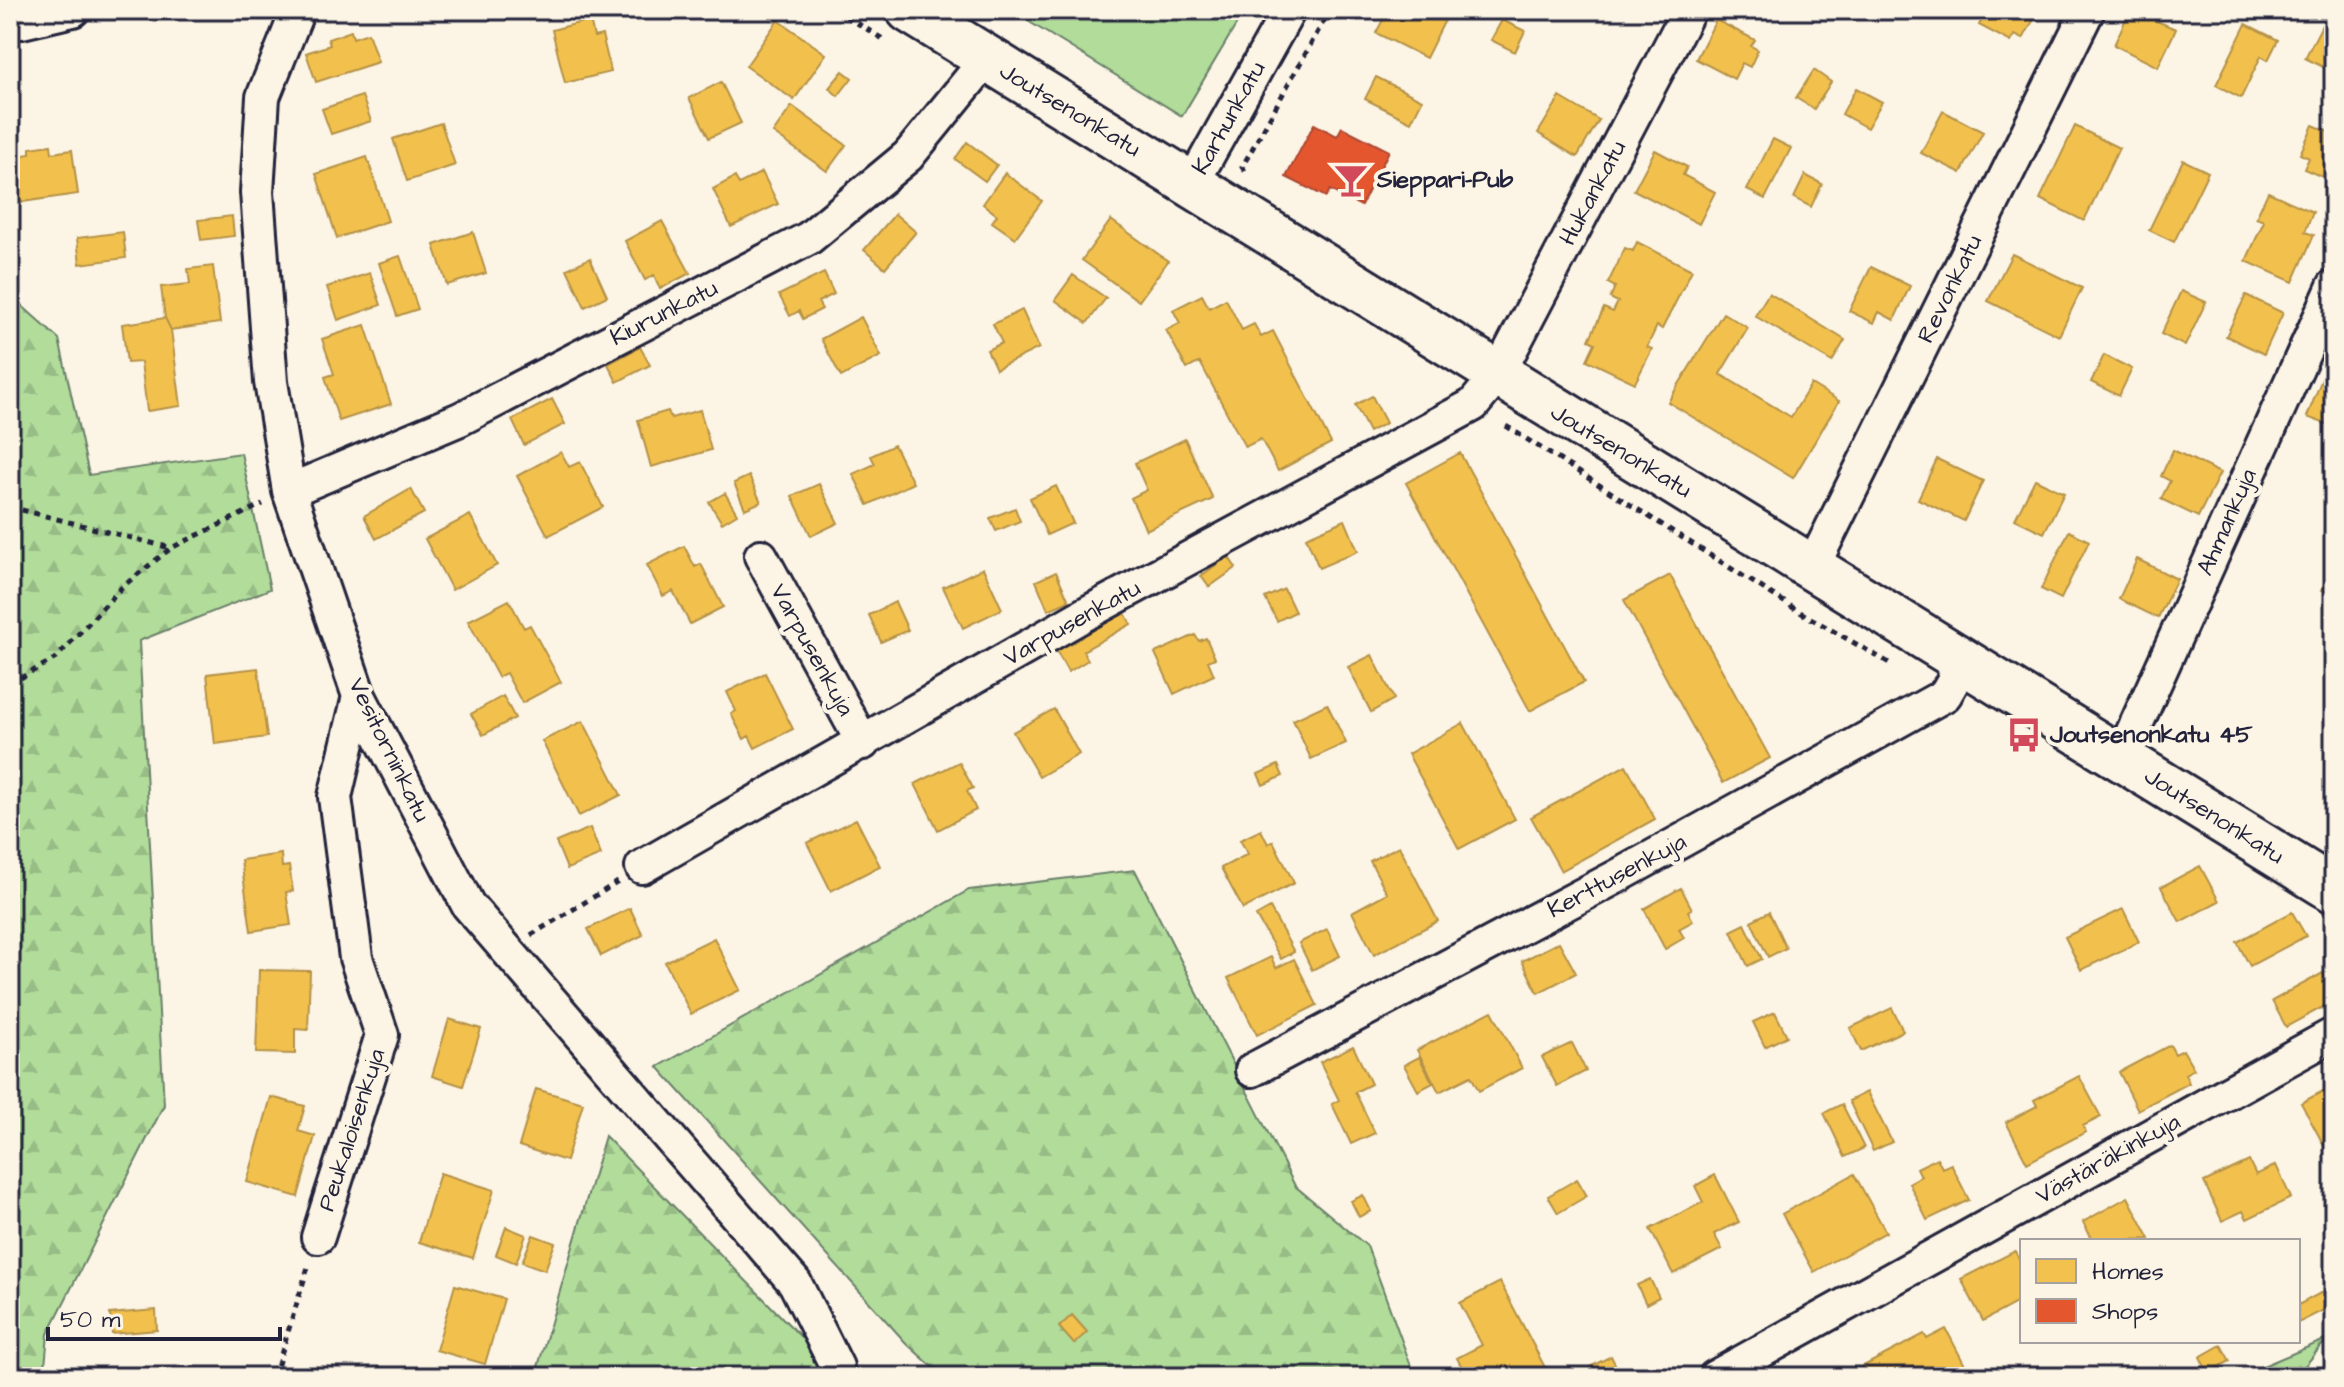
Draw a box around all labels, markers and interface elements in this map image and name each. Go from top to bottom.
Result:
street label: Joutsenonkatu [993,54,1147,166]
street label: Karhunkatu [1184,55,1274,181]
street label: Hukankatu [1551,134,1635,252]
bar icon: Sieppari-Pub [1332,161,1370,199]
place label: Sieppari-Pub [1376,163,1514,197]
street label: Revonkatu [1909,229,1991,349]
street label: Kiurunkatu [604,271,724,355]
street label: Joutsenonkatu [1544,395,1698,507]
street label: Ahmankuja [2188,463,2266,581]
street label: Varpusenkatu [997,571,1147,675]
street label: Varpusenkuja [762,578,862,722]
street label: Vesitorninkatu [339,672,439,828]
bus stop icon: Joutsenonkatu 45 [2005,716,2043,754]
place label: Joutsenonkatu 45 [2049,718,2253,752]
street label: Joutsenonkatu [2137,759,2291,873]
street label: Kerttusenkuja [1542,825,1692,927]
street label: Peukaloisenkuja [310,1044,394,1216]
street label: Västäräkinkuja [2030,1105,2186,1213]
legend [2020,1239,2300,1343]
text: Homes [2092,1255,2164,1289]
scale bar [48,1291,280,1341]
text: Shops [2092,1295,2158,1329]
text: 50 m [60,1303,121,1337]

